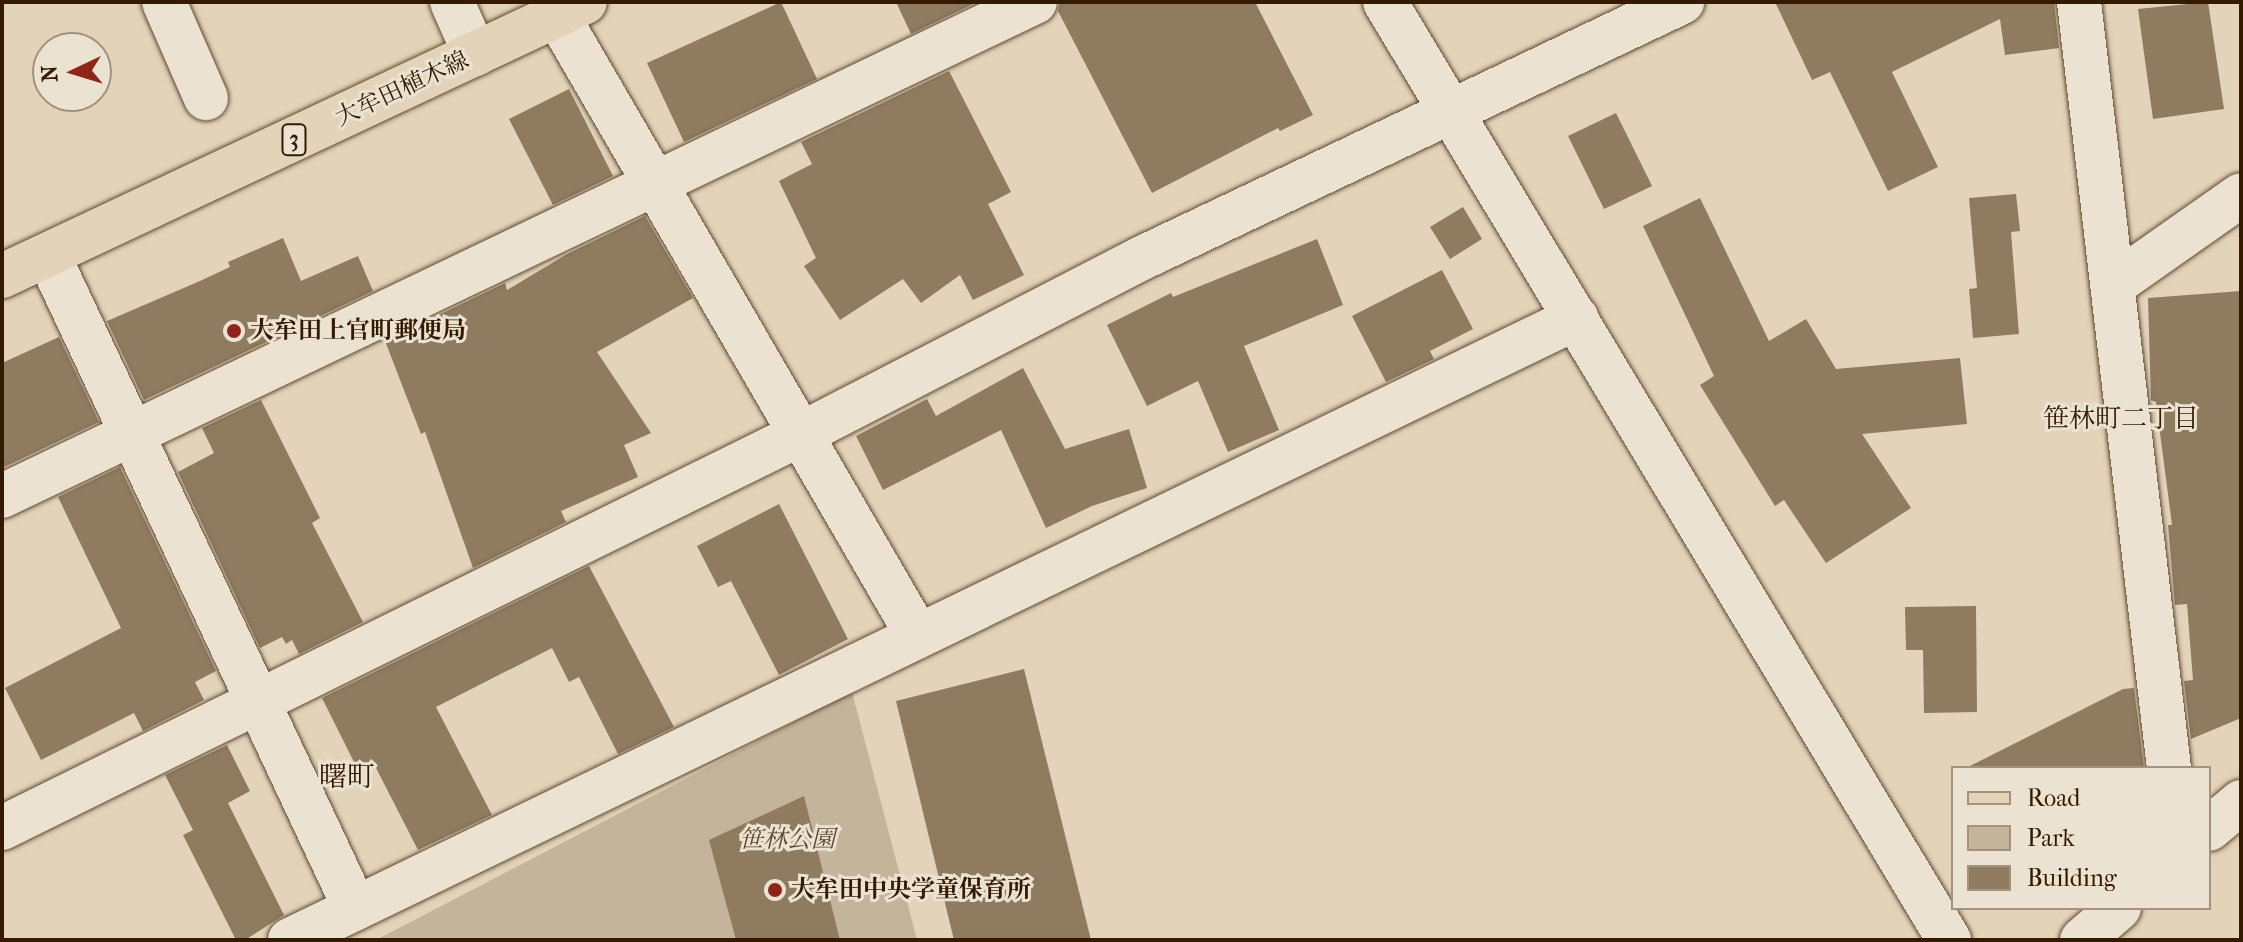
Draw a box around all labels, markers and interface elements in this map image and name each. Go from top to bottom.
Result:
north arrow [32,32,112,112]
street label: 大牟田植木線 [331,46,473,132]
text: N [37,64,64,83]
road number: 3 [280,122,308,158]
place label: 大牟田上官町郵便局 [250,317,466,345]
marker: 大牟田上官町郵便局 [225,322,243,340]
district label: 笹林町二丁目 [2043,403,2199,435]
district label: 曙町 [319,760,375,794]
legend [1951,766,2211,910]
text: Road [2027,784,2080,812]
text: Park [2027,824,2075,852]
park label: 笹林公園 [739,826,835,854]
text: Building [2027,864,2117,892]
place label: 大牟田中央学童保育所 [791,876,1031,904]
marker: 大牟田中央学童保育所 [766,881,784,899]

